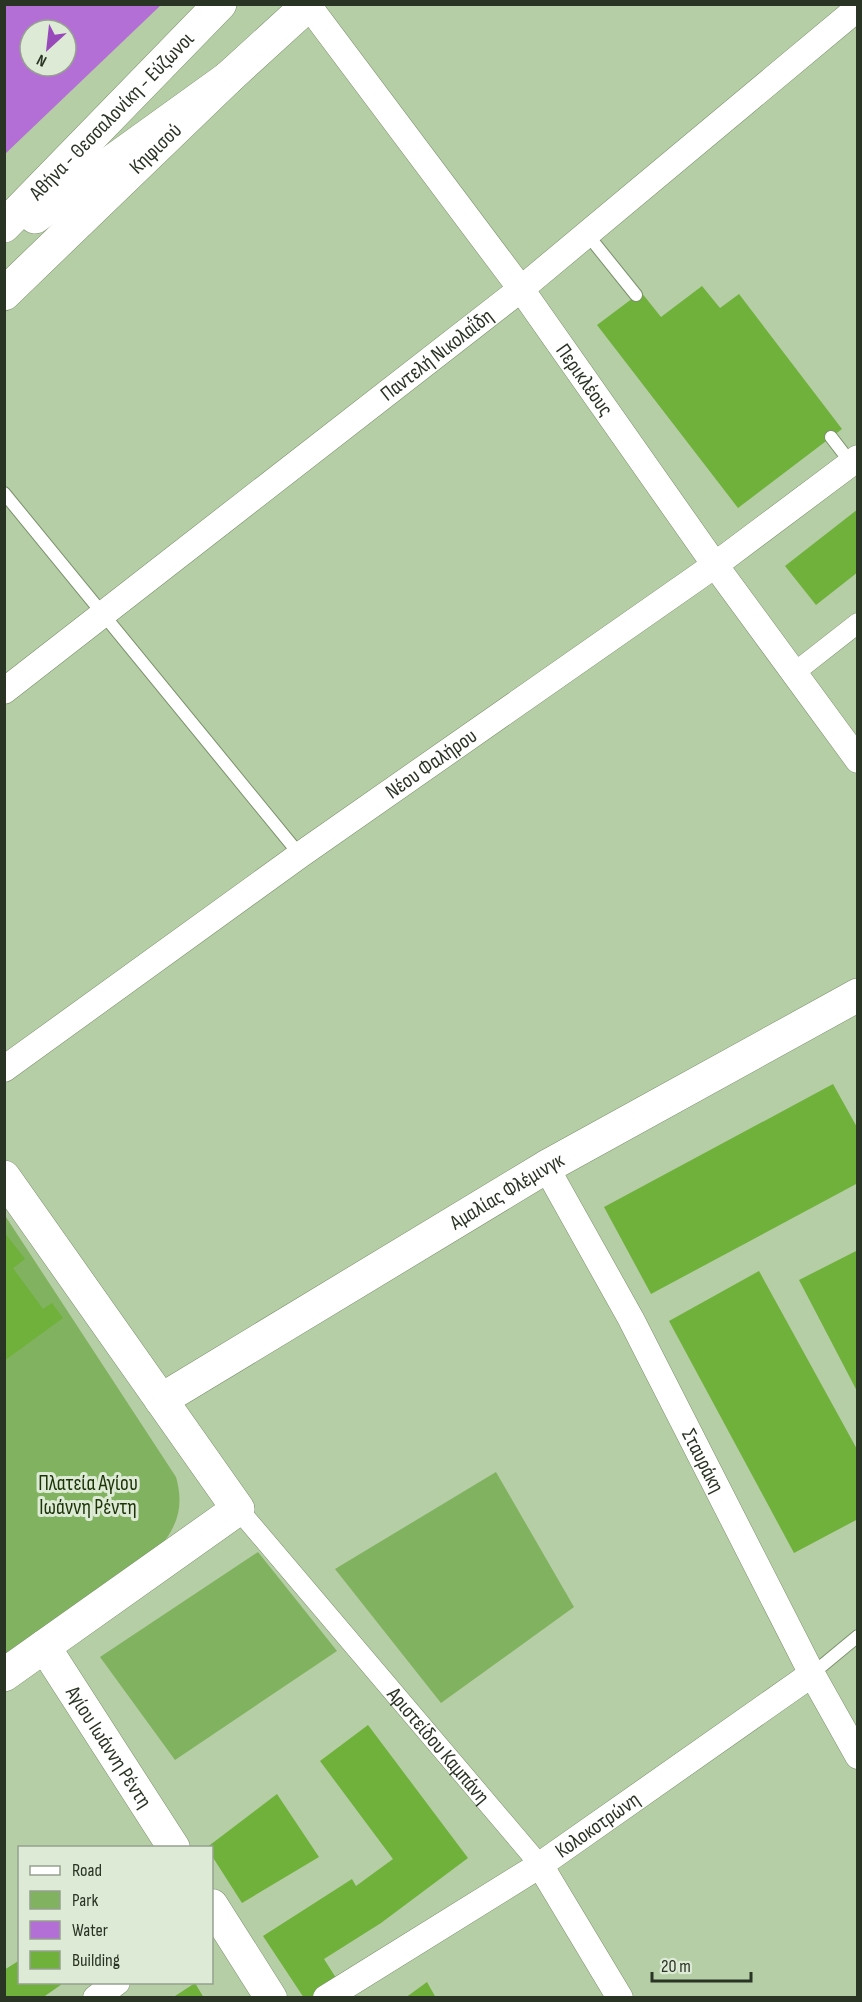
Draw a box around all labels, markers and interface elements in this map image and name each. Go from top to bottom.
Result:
north arrow [18,18,78,78]
street label: Αθήνα - Θεσσαλονίκη - Εύζωνοι [23,26,199,206]
text: N [34,50,50,70]
street label: Κηφισού [124,118,186,179]
street label: Παντελή Νικολαΐδη [375,303,498,406]
street label: Περικλέους [551,339,619,421]
street label: Νέου Φαλήρου [380,723,481,804]
street label: Αμαλίας Φλέμινγκ [444,1147,568,1235]
street label: Σταυράκη [677,1424,730,1497]
park label: Πλατεία Αγίου Ιωάννη Ρέντη [38,1471,138,1520]
street label: Αγίου Ιωάννη Ρέντη [60,1680,157,1813]
street label: Αριστείδου Καμπάνη [381,1681,495,1809]
street label: Κολοκοτρώνη [550,1786,644,1863]
legend [18,1846,213,1984]
text: Road [72,1860,102,1881]
text: Park [72,1890,98,1911]
text: Water [72,1920,108,1941]
scale bar [652,1945,751,1983]
text: Building [72,1950,120,1971]
text: 20 m [661,1956,691,1977]

